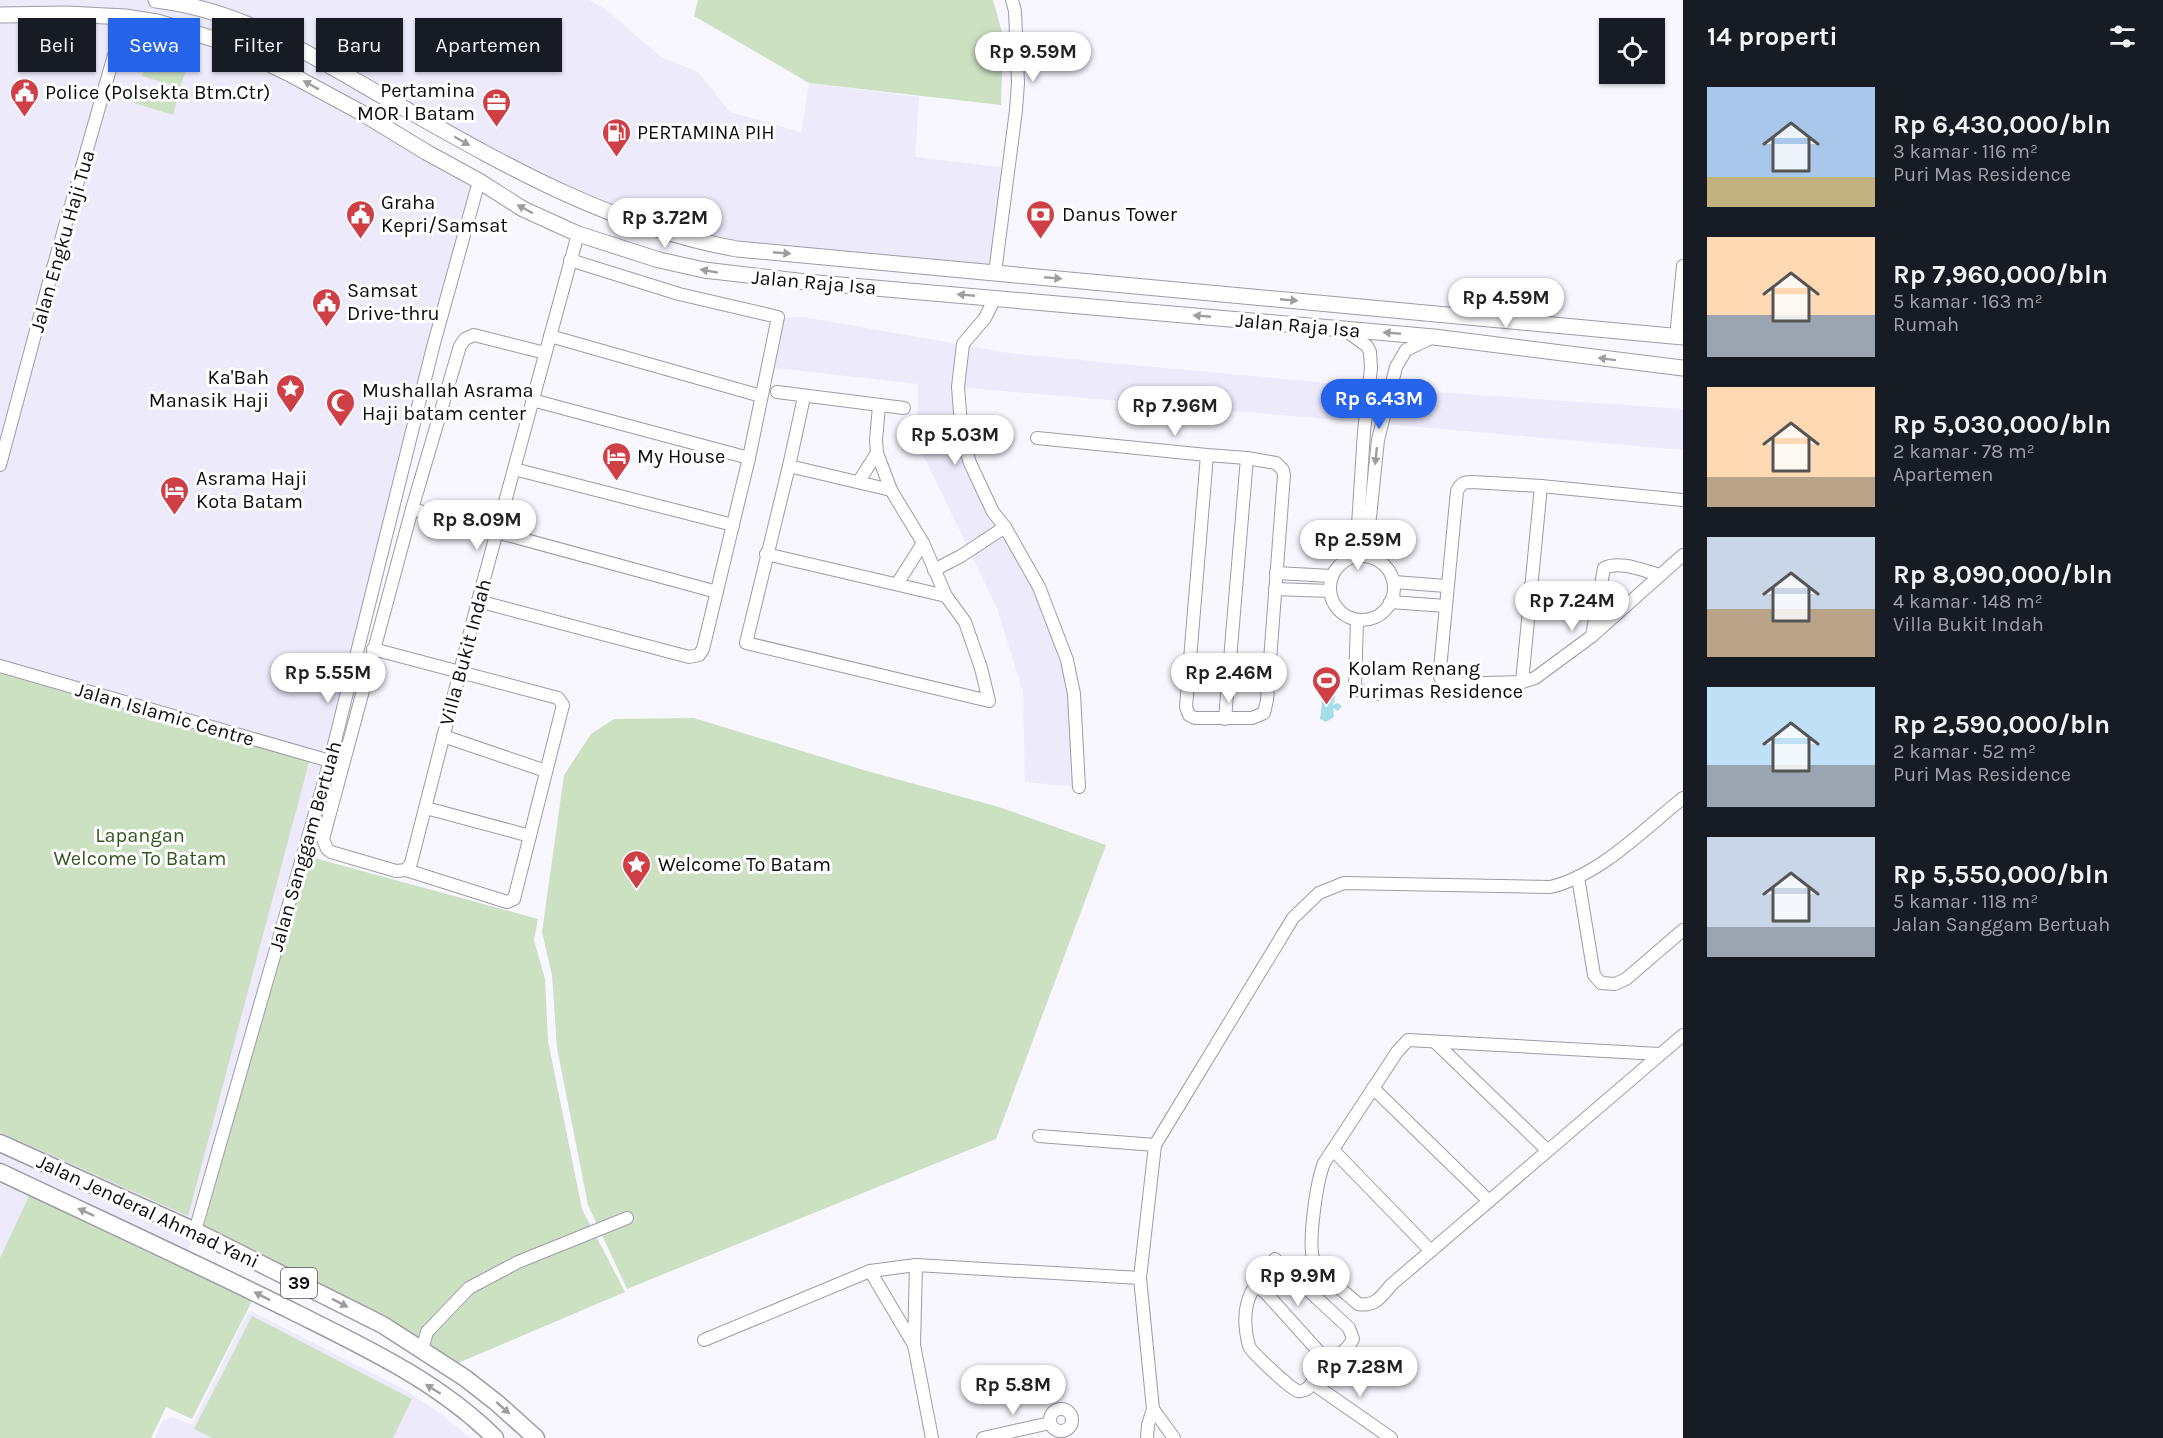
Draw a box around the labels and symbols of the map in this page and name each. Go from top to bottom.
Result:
pin: Rp 9.59M [971,32,1095,83]
public building icon: Police (Polsekta Btm.Ctr) [8,76,40,118]
place label: Pertamina MOR I Batam [357,79,475,125]
one-way arrow [302,80,319,90]
place label: Police (Polsekta Btm.Ctr) [45,81,270,104]
office icon: Pertamina MOR I Batam [480,86,512,128]
fuel station icon: PERTAMINA PIH [600,116,632,158]
place label: PERTAMINA PIH [637,121,775,144]
one-way arrow [454,135,471,145]
street label: Jalan Engku Haji Tua [25,147,99,335]
place label: Graha Kepri/Samsat [381,191,508,237]
public building icon: Graha Kepri/Samsat [344,198,376,240]
pin: Rp 3.72M [603,198,727,249]
bank icon: Danus Tower [1025,198,1057,240]
place label: Danus Tower [1062,203,1178,226]
one-way arrow [516,204,533,214]
one-way arrow [773,248,792,258]
one-way arrow [699,266,718,275]
street label: Jalan Raja Isa [751,266,877,299]
one-way arrow [1044,274,1063,283]
pin: Rp 4.59M [1444,278,1568,329]
place label: Samsat Drive-thru [347,279,440,325]
public building icon: Samsat Drive-thru [310,286,342,328]
one-way arrow [956,291,975,300]
one-way arrow [1280,295,1299,305]
street label: Jalan Raja Isa [1235,309,1361,342]
one-way arrow [1192,311,1211,321]
one-way arrow [1383,328,1402,338]
one-way arrow [1597,354,1616,363]
place label: Ka'Bah Manasik Haji [149,366,269,412]
place icon: Ka'Bah Manasik Haji [274,372,306,414]
place label: Mushallah Asrama Haji batam center [362,379,534,425]
pin: Rp 6.43M [1317,379,1441,430]
mosque icon: Mushallah Asrama Haji batam center [325,386,357,428]
pin: Rp 7.96M [1113,386,1237,437]
pin: Rp 5.03M [893,415,1017,466]
hotel icon: My House [600,440,632,482]
place label: My House [637,445,725,468]
one-way arrow [1371,447,1381,466]
place label: Asrama Haji Kota Batam [196,467,307,513]
hotel icon: Asrama Haji Kota Batam [159,474,191,516]
pin: Rp 8.09M [415,500,539,551]
pin: Rp 2.59M [1296,520,1420,571]
street label: Villa Bukit Indah [435,576,496,728]
pin: Rp 7.24M [1510,581,1634,632]
pin: Rp 5.55M [266,653,390,704]
pin: Rp 2.46M [1167,653,1291,704]
place label: Kolam Renang Purimas Residence [1348,657,1523,703]
sports icon: Kolam Renang Purimas Residence [1311,664,1343,706]
street label: Jalan Islamic Centre [73,678,257,751]
street label: Jalan Sanggam Bertuah [264,738,346,954]
park label: Lapangan Welcome To Batam [54,824,226,870]
place icon: Welcome To Batam [621,848,653,890]
place label: Welcome To Batam [658,853,831,876]
street label: Jalan Jenderal Ahmad Yani [33,1150,262,1273]
one-way arrow [77,1208,94,1217]
pin: Rp 9.9M [1243,1256,1353,1307]
road number: 39 [281,1268,317,1298]
one-way arrow [253,1291,271,1301]
one-way arrow [331,1299,348,1308]
pin: Rp 7.28M [1298,1347,1422,1398]
pin: Rp 5.8M [958,1365,1068,1416]
one-way arrow [425,1383,441,1394]
one-way arrow [496,1401,511,1415]

